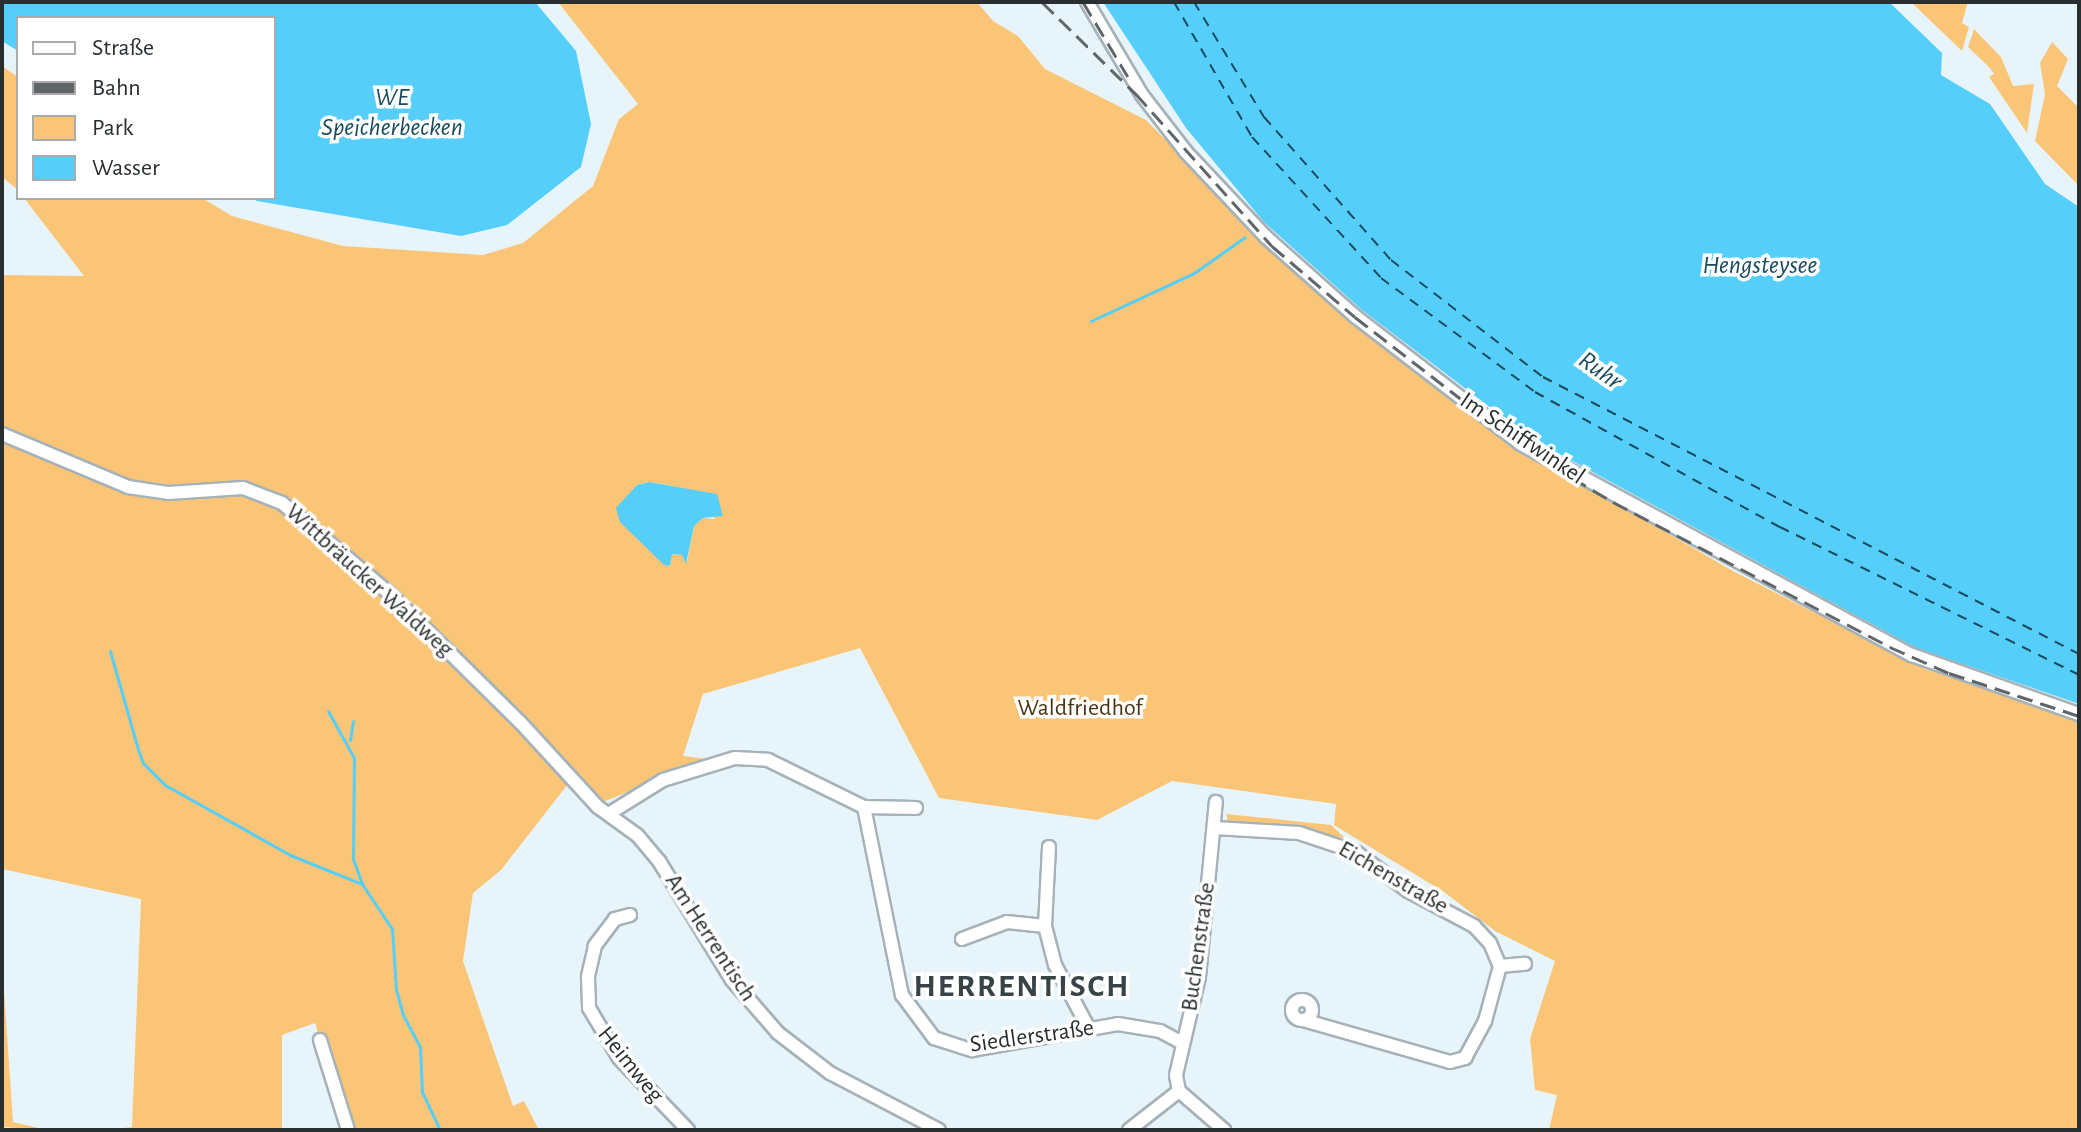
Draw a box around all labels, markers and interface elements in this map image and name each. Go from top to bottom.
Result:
legend [16,16,276,200]
text: Straße [92,36,154,60]
text: Bahn [92,76,141,100]
water label: WE Speicherbecken [321,82,463,144]
text: Park [92,116,133,140]
text: Wasser [92,156,160,180]
water label: Hengsteysee [1703,250,1817,282]
water label: Ruhr [1572,345,1628,397]
street label: Im Schiffwinkel [1454,387,1590,491]
street label: Wittbräucker Waldweg [279,498,459,664]
park label: Waldfriedhof [1018,695,1142,723]
street label: Eichenstraße [1333,835,1453,921]
street label: Am Herrentisch [658,869,762,1007]
street label: Buchenstraße [1176,881,1222,1013]
district label: HERRENTISCH [914,967,1130,1005]
street label: Siedlerstraße [968,1014,1096,1060]
street label: Heimweg [591,1021,669,1109]

